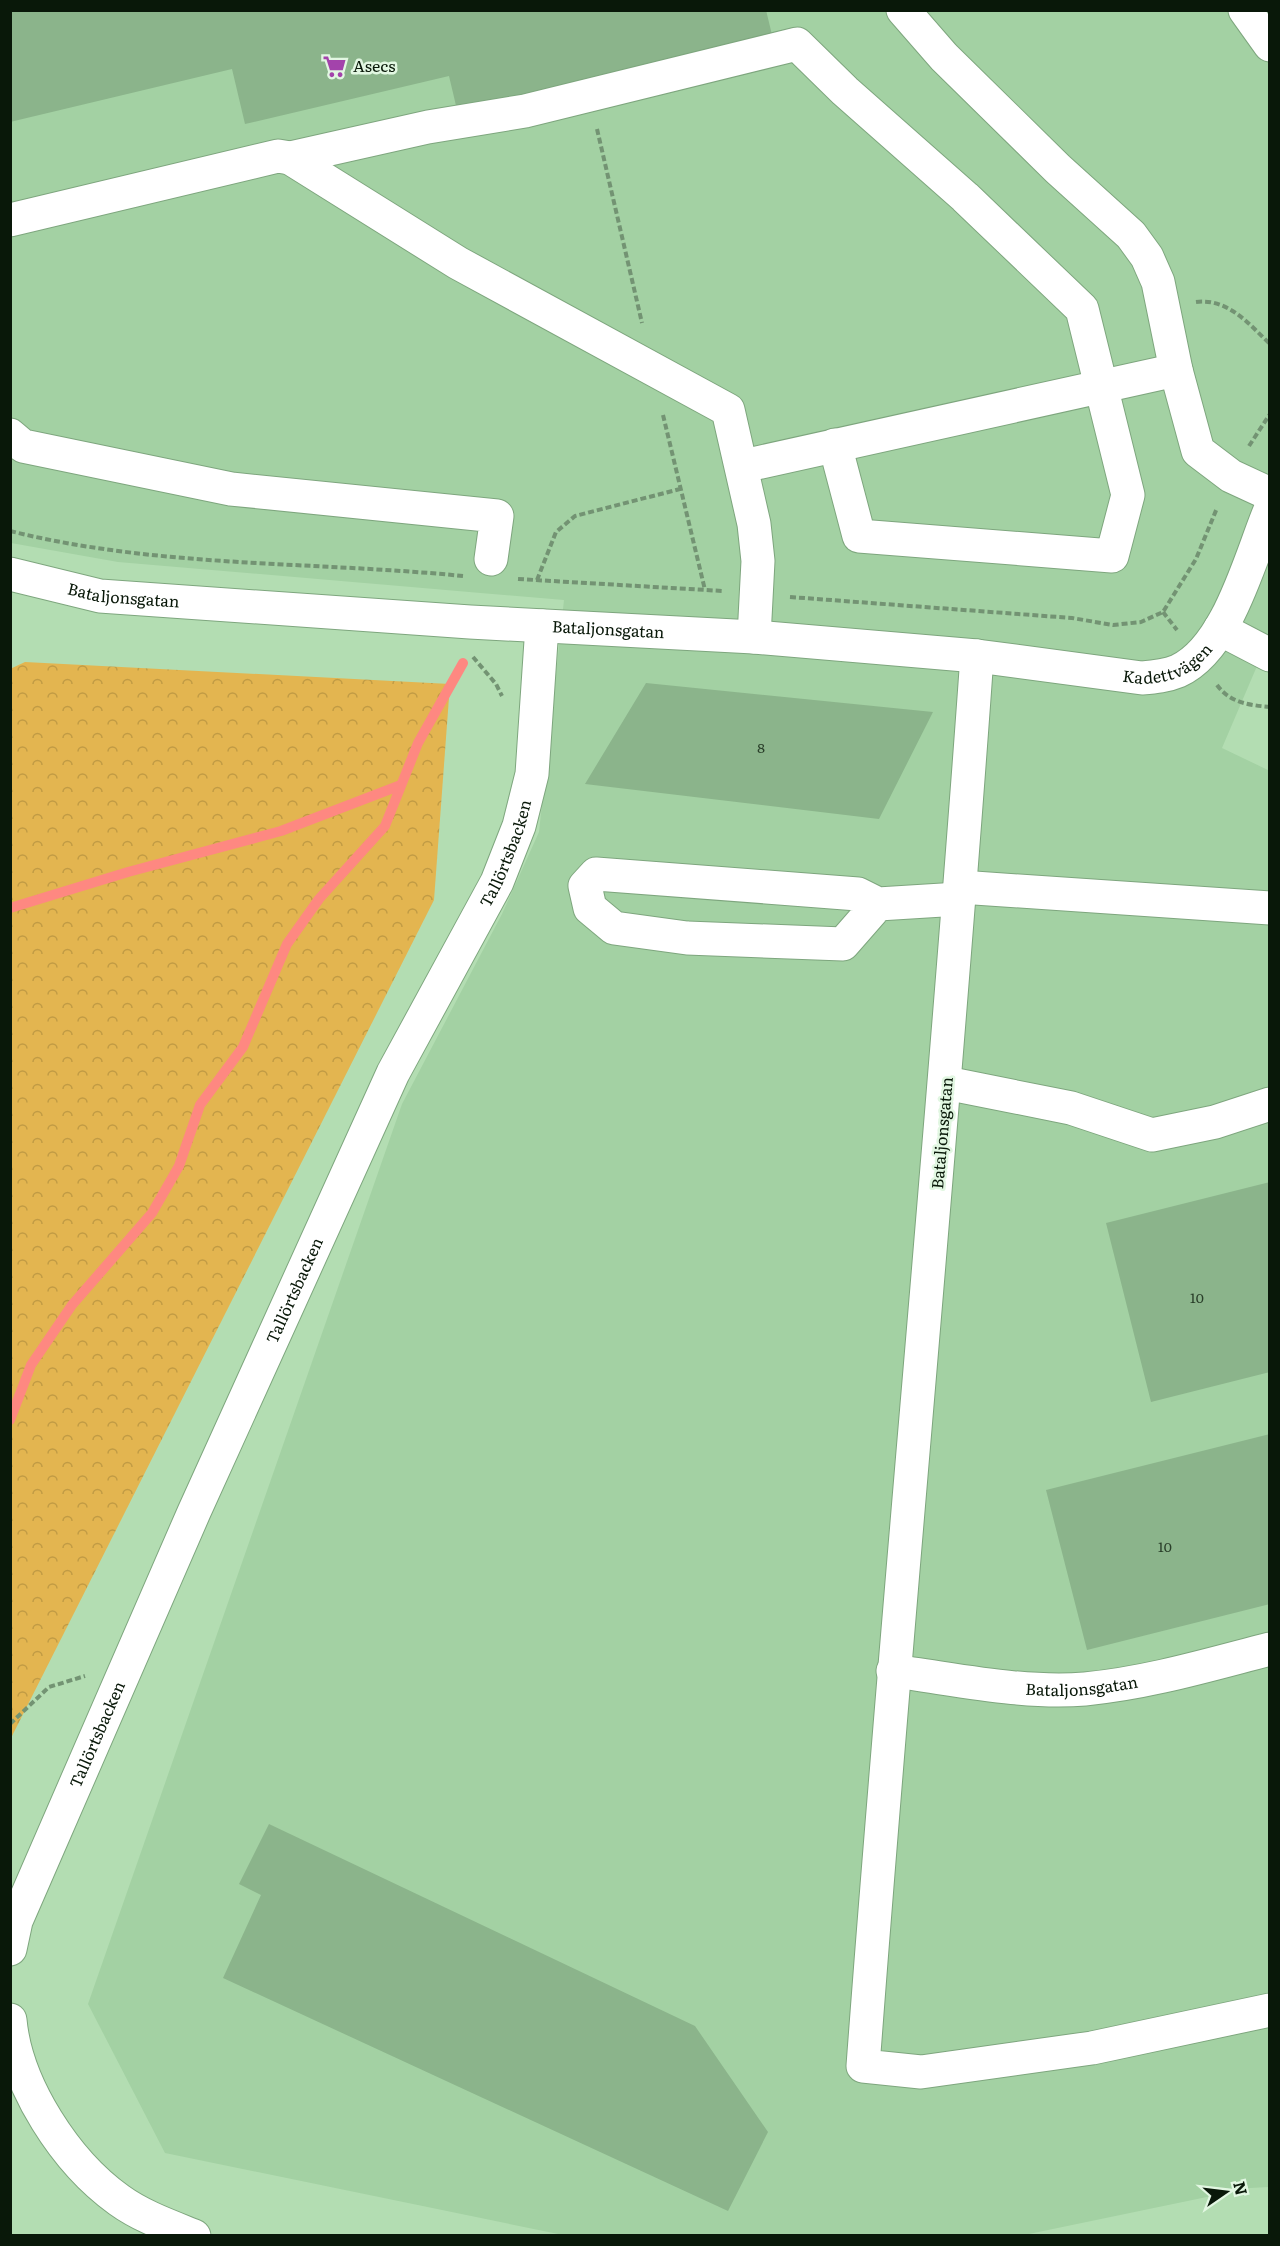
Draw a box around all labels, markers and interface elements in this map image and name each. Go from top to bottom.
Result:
supermarket icon: Asecs [322,53,348,79]
place label: Asecs [353,53,396,77]
street label: Bataljonsgatan [65,576,181,613]
street label: Bataljonsgatan [551,613,666,643]
street label: Kadettvägen [1121,637,1217,689]
house number: 8 [757,737,765,757]
street label: Tallörtsbacken [473,796,536,911]
street label: Bataljonsgatan [924,1075,958,1190]
street label: Tallörtsbacken [259,1233,328,1347]
house number: 10 [1190,1287,1204,1307]
house number: 10 [1158,1536,1172,1556]
street label: Bataljonsgatan [1025,1669,1140,1701]
street label: Tallörtsbacken [62,1677,130,1791]
north arrow [1196,2162,1256,2222]
text: N [1228,2179,1255,2198]

